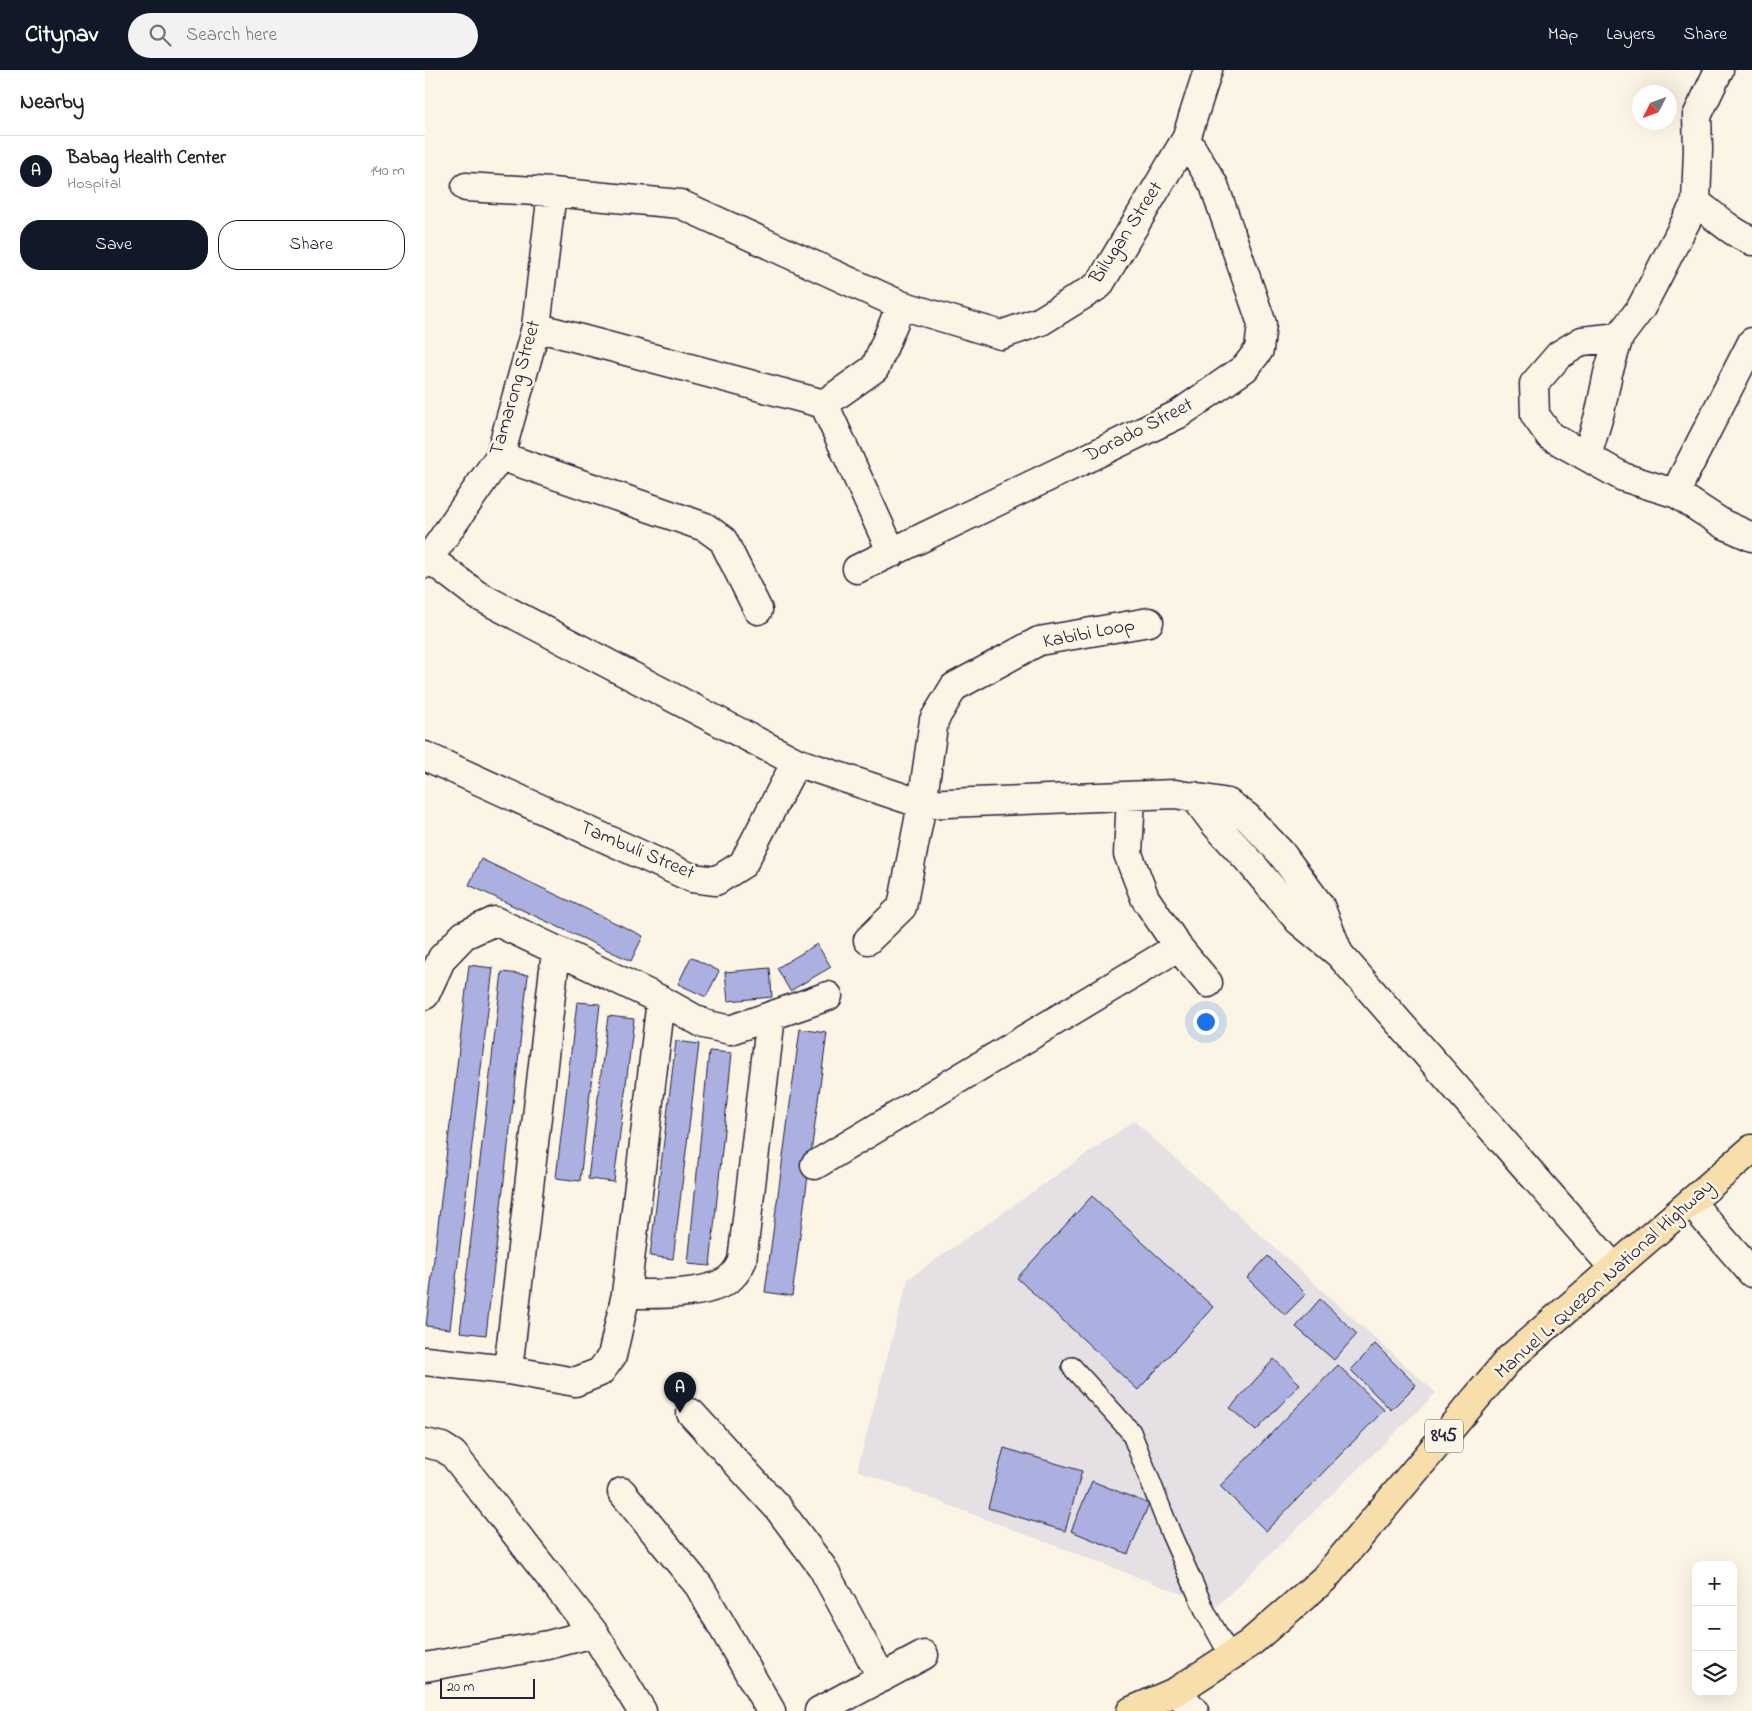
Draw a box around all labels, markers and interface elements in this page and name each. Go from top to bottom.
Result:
search box [128,13,478,58]
text: Citynav [25,18,98,53]
icon: search [146,21,174,49]
text: Search here [186,22,277,49]
text: Map [1548,22,1578,48]
text: Layers [1606,22,1656,48]
text: Share [1684,22,1727,48]
north arrow [1632,85,1677,130]
text: Nearby [20,88,84,118]
text: Babag Health Center [67,145,226,172]
text: A [31,159,41,183]
text: 140 m [370,159,405,183]
text: Hospital [67,172,121,196]
street label: Bilugan Street [1082,176,1172,291]
button: Save [20,220,208,270]
button: Share [218,220,405,270]
street label: Tamarong Street [483,317,550,459]
street label: Dorado Street [1078,391,1199,471]
street label: Kabibi Loop [1041,611,1137,657]
street label: Tambuli Street [575,814,699,888]
your location [1193,1009,1219,1035]
street label: Manuel L. Quezon National Highway [1489,1173,1722,1387]
pin: A [664,1372,696,1413]
road number: 845 [1425,1420,1463,1452]
map controls [1692,1561,1737,1696]
button: + [1692,1561,1737,1606]
button: − [1692,1606,1737,1651]
button: layers [1692,1651,1737,1696]
scale bar [440,1676,535,1699]
text: 20 m [447,1677,474,1698]

